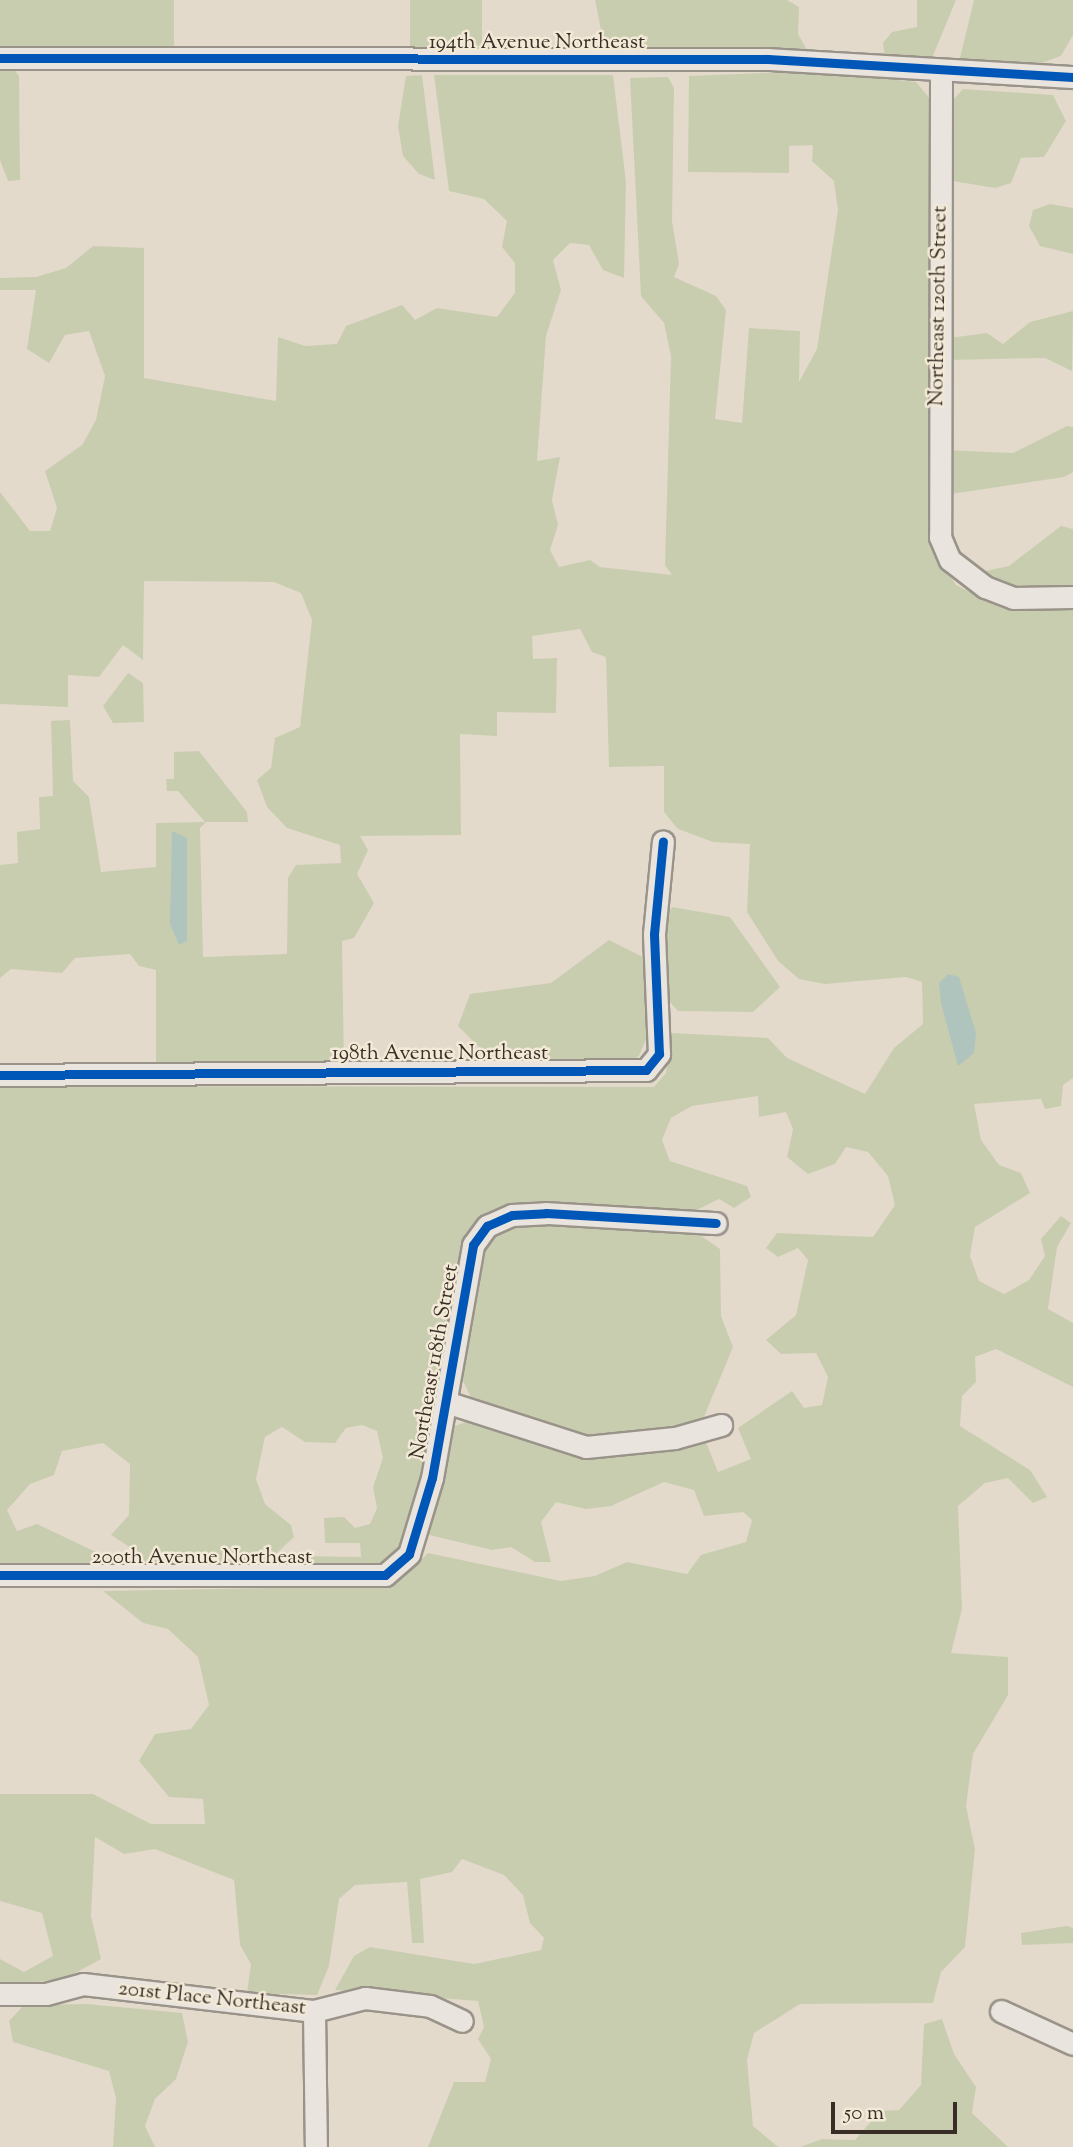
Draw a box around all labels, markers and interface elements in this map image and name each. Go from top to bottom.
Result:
street label: 194th Avenue Northeast [429,30,645,56]
street label: Northeast 120th Street [925,205,953,407]
street label: 198th Avenue Northeast [332,1041,548,1067]
street label: Northeast 118th Street [405,1263,465,1461]
street label: 200th Avenue Northeast [92,1545,312,1571]
street label: 201st Place Northeast [117,1977,307,2021]
scale bar [835,2088,961,2132]
text: 50 m [844,2099,884,2129]

